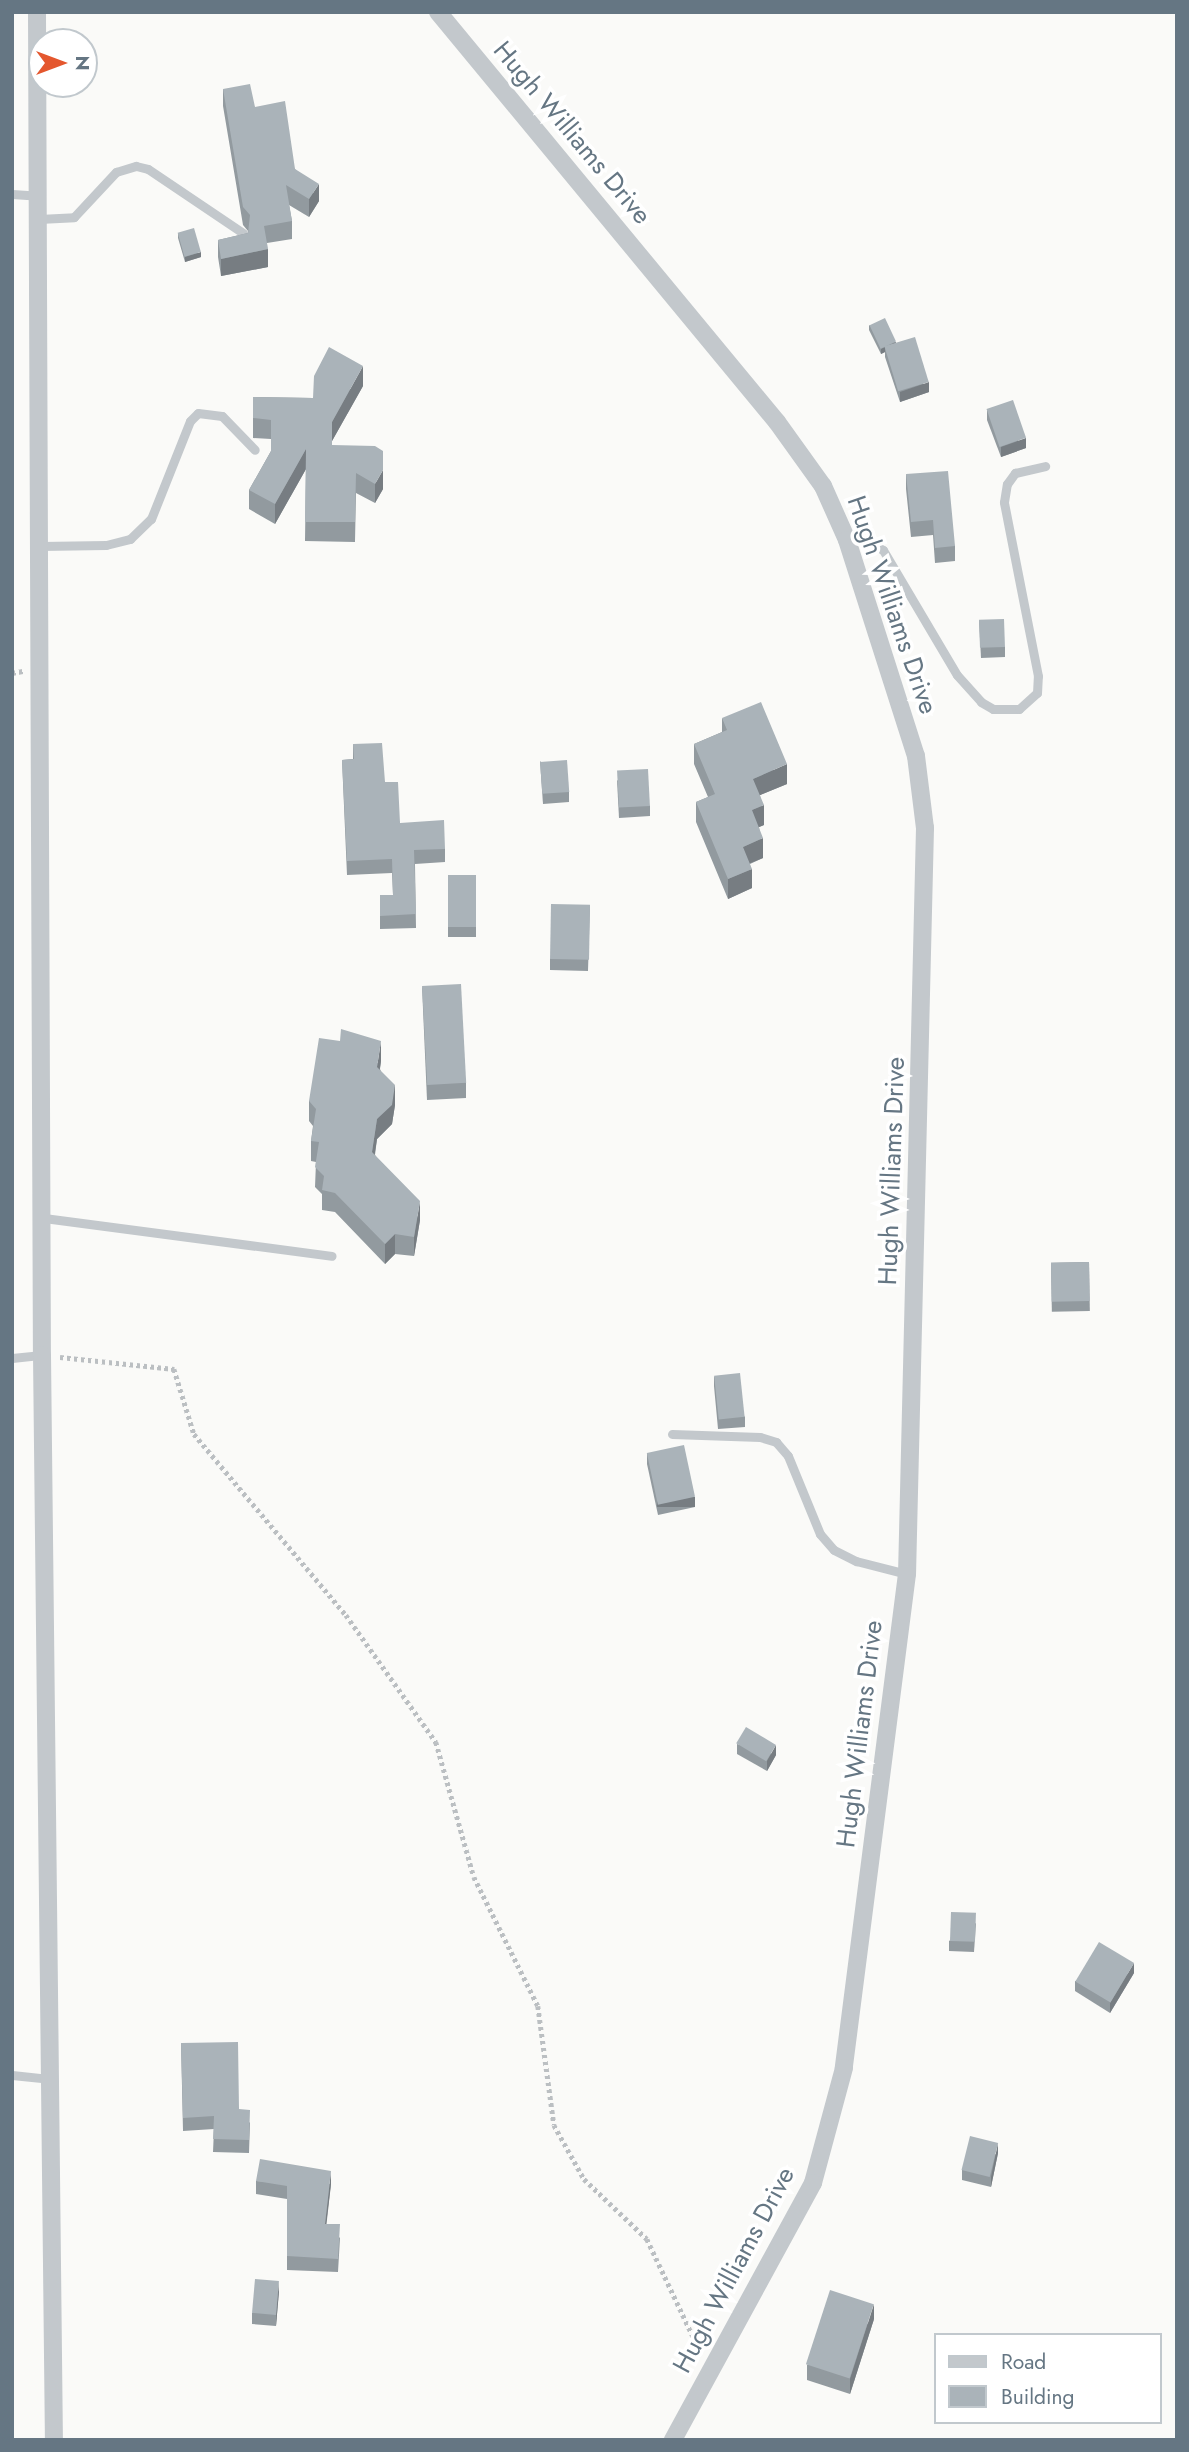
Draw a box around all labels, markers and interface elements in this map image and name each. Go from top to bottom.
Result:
north arrow [28,28,98,98]
street label: Hugh Williams Drive [487,35,657,231]
text: N [69,55,96,71]
street label: Hugh Williams Drive [840,492,944,718]
street label: Hugh Williams Drive [872,1056,912,1286]
street label: Hugh Williams Drive [831,1619,889,1849]
street label: Hugh Williams Drive [667,2162,801,2378]
legend [934,2333,1161,2424]
text: Road [1001,2347,1046,2377]
text: Building [1001,2382,1074,2412]

